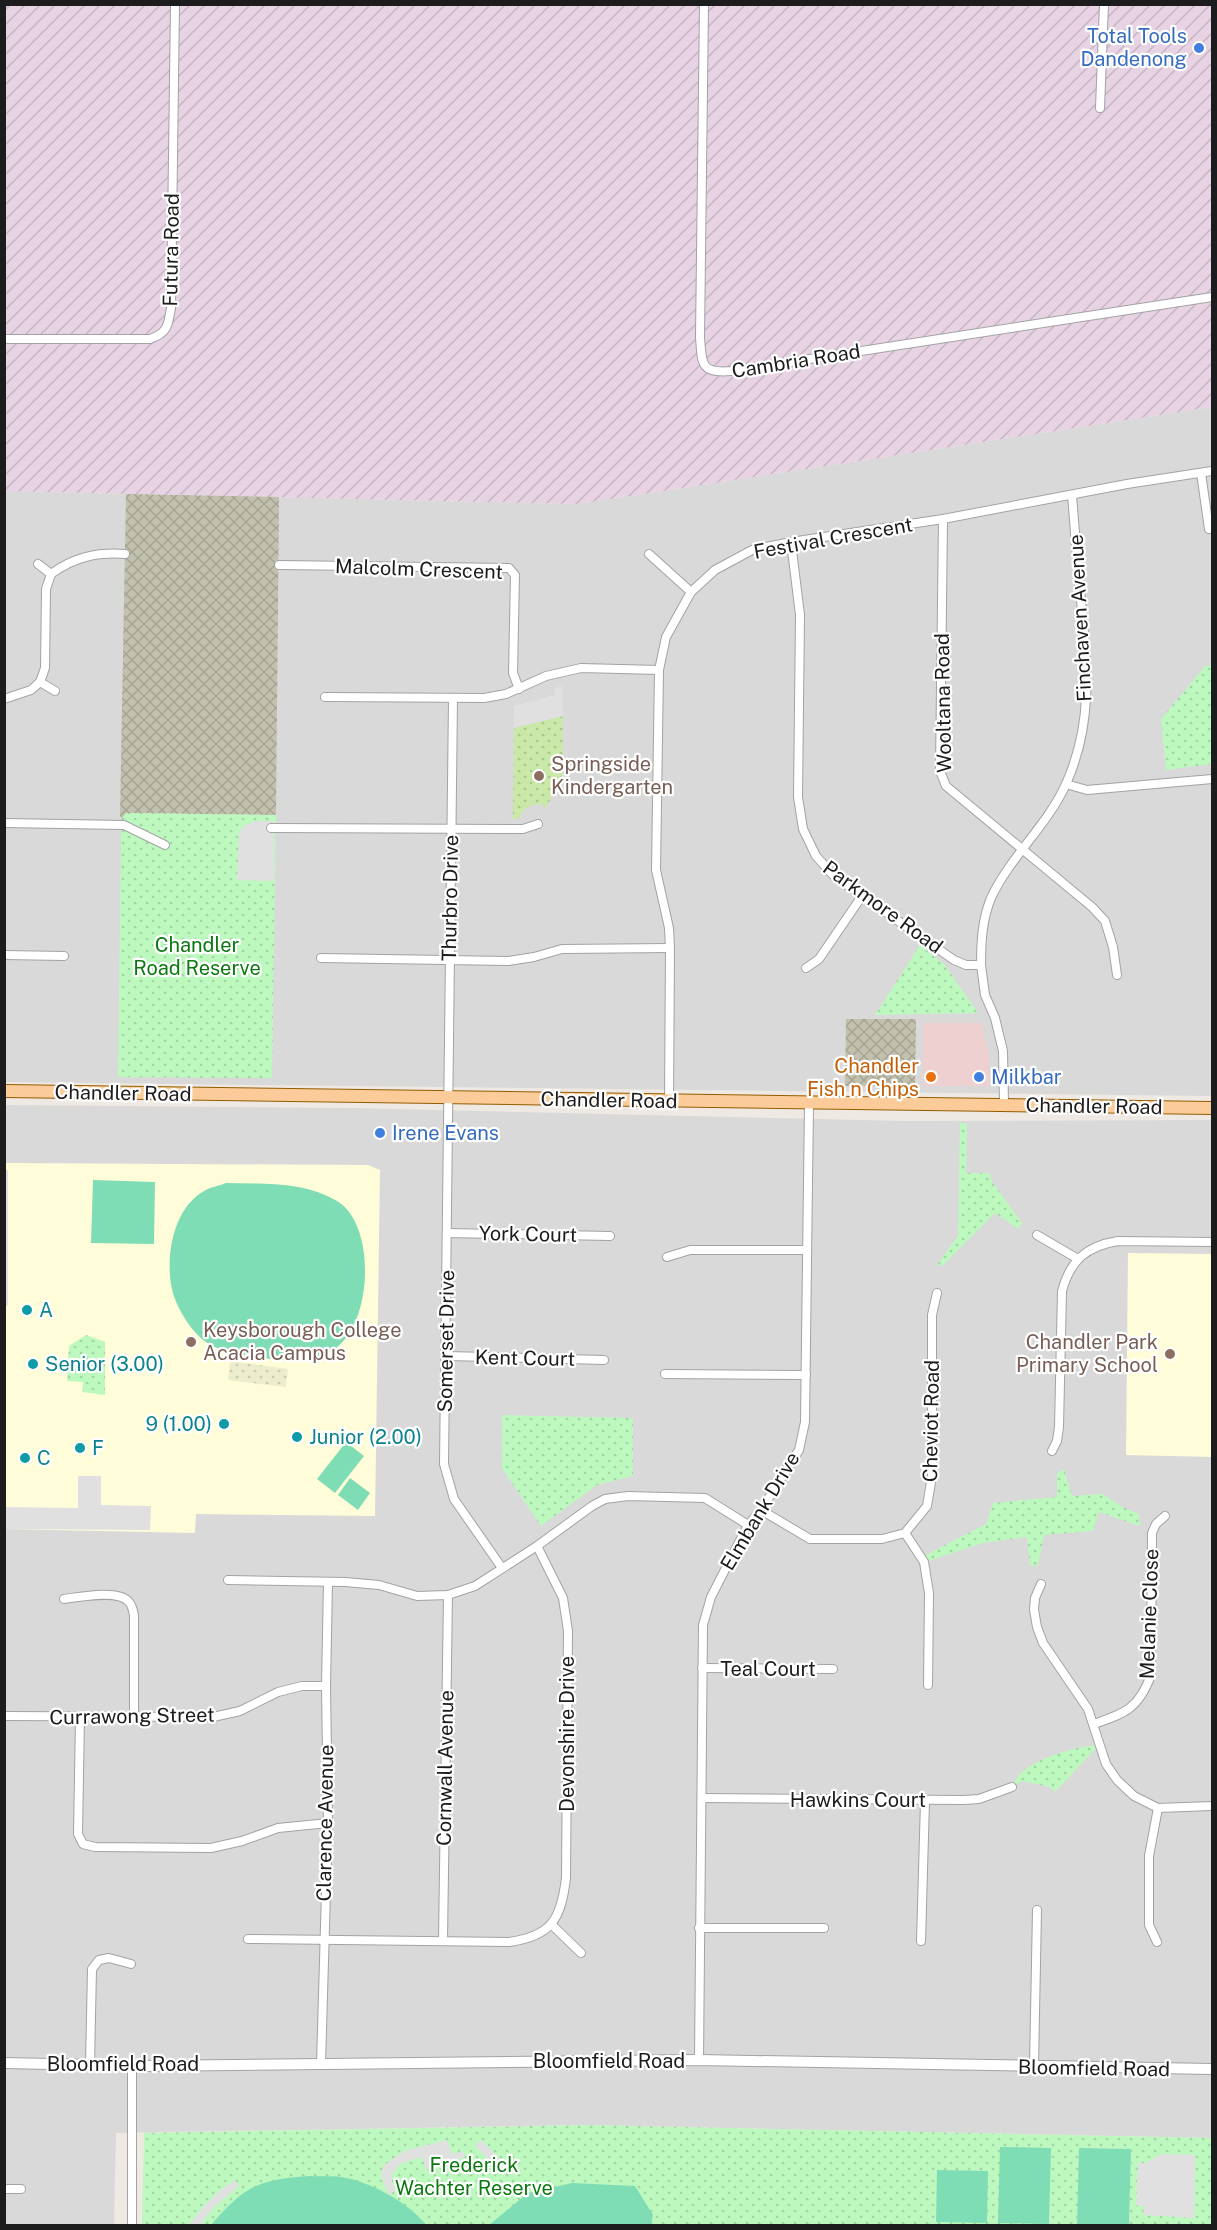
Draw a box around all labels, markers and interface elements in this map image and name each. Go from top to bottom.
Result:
place label: Total Tools Dandenong [1080,24,1187,71]
marker: Total Tools Dandenong [1192,41,1206,55]
street label: Futura Road [158,193,184,307]
street label: Cambria Road [730,339,862,383]
street label: Festival Crescent [752,512,914,564]
street label: Finchaven Avenue [1064,534,1096,702]
street label: Malcolm Crescent [334,554,504,584]
street label: Wooltana Road [930,633,956,773]
place label: Springside Kindergarten [551,752,673,799]
marker: Springside Kindergarten [532,769,546,783]
street label: Thurbro Drive [437,835,463,961]
street label: Parkmore Road [818,855,948,959]
park label: Chandler Road Reserve [133,933,261,980]
place label: Chandler Fish n Chips [807,1054,919,1101]
place label: Milkbar [991,1065,1062,1089]
marker: Chandler Fish n Chips [924,1070,938,1084]
marker: Milkbar [972,1070,986,1084]
street label: Chandler Road [54,1080,192,1106]
street label: Chandler Road [540,1087,678,1113]
street label: Chandler Road [1025,1093,1163,1119]
place label: Irene Evans [392,1121,499,1145]
marker: Irene Evans [373,1126,387,1140]
street label: York Court [479,1221,577,1247]
street label: Somerset Drive [433,1270,459,1412]
place label: A [39,1298,53,1322]
marker: A [20,1303,34,1317]
place label: Keysborough College Acacia Campus [203,1318,402,1365]
place label: Chandler Park Primary School [1016,1330,1158,1377]
marker: Keysborough College Acacia Campus [184,1335,198,1349]
street label: Kent Court [475,1345,575,1371]
marker: Chandler Park Primary School [1163,1347,1177,1361]
place label: Senior (3.00) [45,1352,164,1376]
marker: Senior (3.00) [26,1357,40,1371]
street label: Cheviot Road [918,1360,944,1482]
place label: 9 (1.00) [145,1412,212,1436]
marker: 9 (1.00) [217,1417,231,1431]
place label: Junior (2.00) [309,1425,422,1449]
marker: Junior (2.00) [290,1430,304,1444]
place label: F [92,1436,104,1460]
marker: F [73,1441,87,1455]
place label: C [37,1446,51,1470]
street label: Elmbank Drive [715,1447,805,1575]
marker: C [18,1451,32,1465]
street label: Melanie Close [1135,1548,1163,1680]
street label: Devonshire Drive [555,1656,579,1812]
street label: Teal Court [720,1657,816,1681]
street label: Cornwall Avenue [432,1690,458,1846]
street label: Currawong Street [49,1703,215,1729]
street label: Clarence Avenue [312,1744,338,1902]
street label: Hawkins Court [790,1788,926,1812]
street label: Bloomfield Road [533,2049,685,2073]
street label: Bloomfield Road [47,2052,199,2076]
street label: Bloomfield Road [1018,2055,1170,2081]
park label: Frederick Wachter Reserve [395,2153,553,2200]

